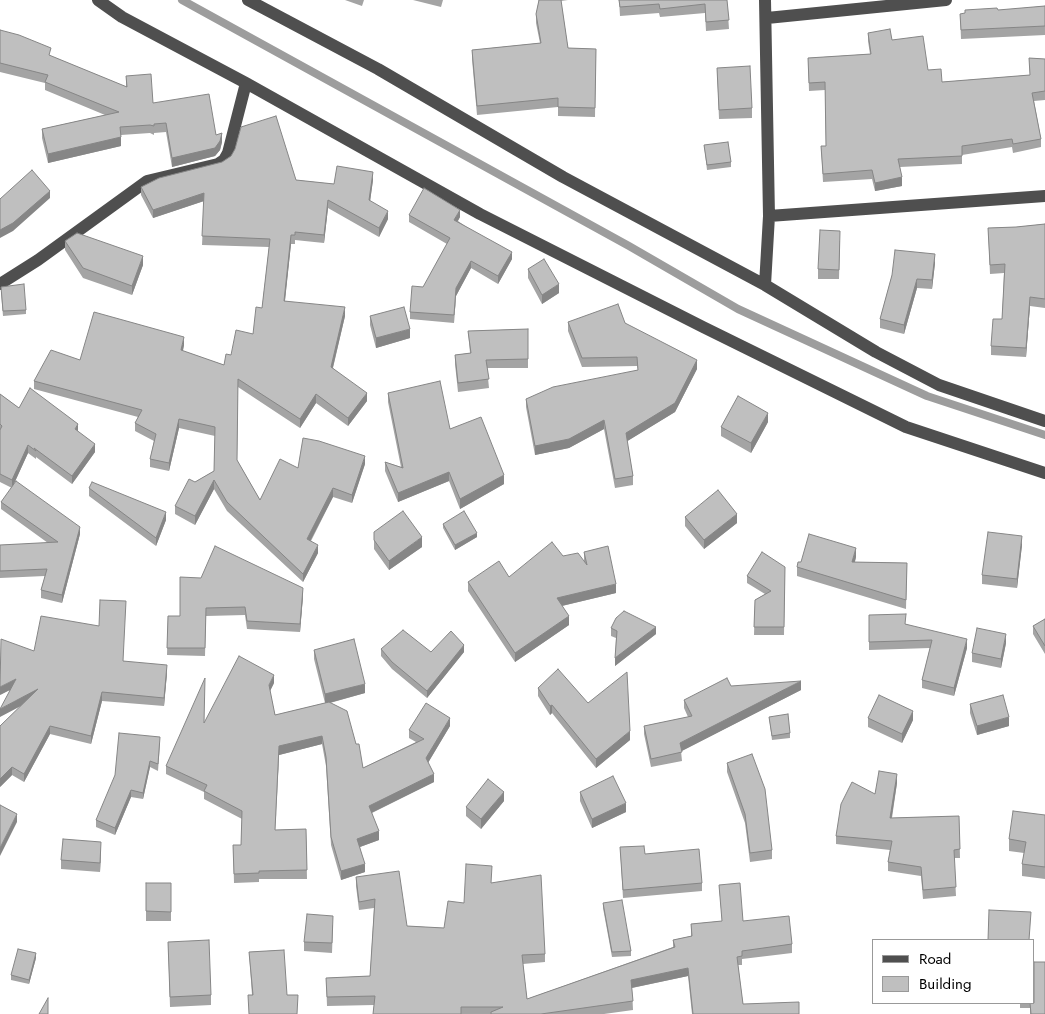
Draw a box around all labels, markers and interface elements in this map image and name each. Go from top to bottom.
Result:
legend [872,939,1035,1004]
text: Road [919,948,951,970]
text: Building [919,973,971,995]

